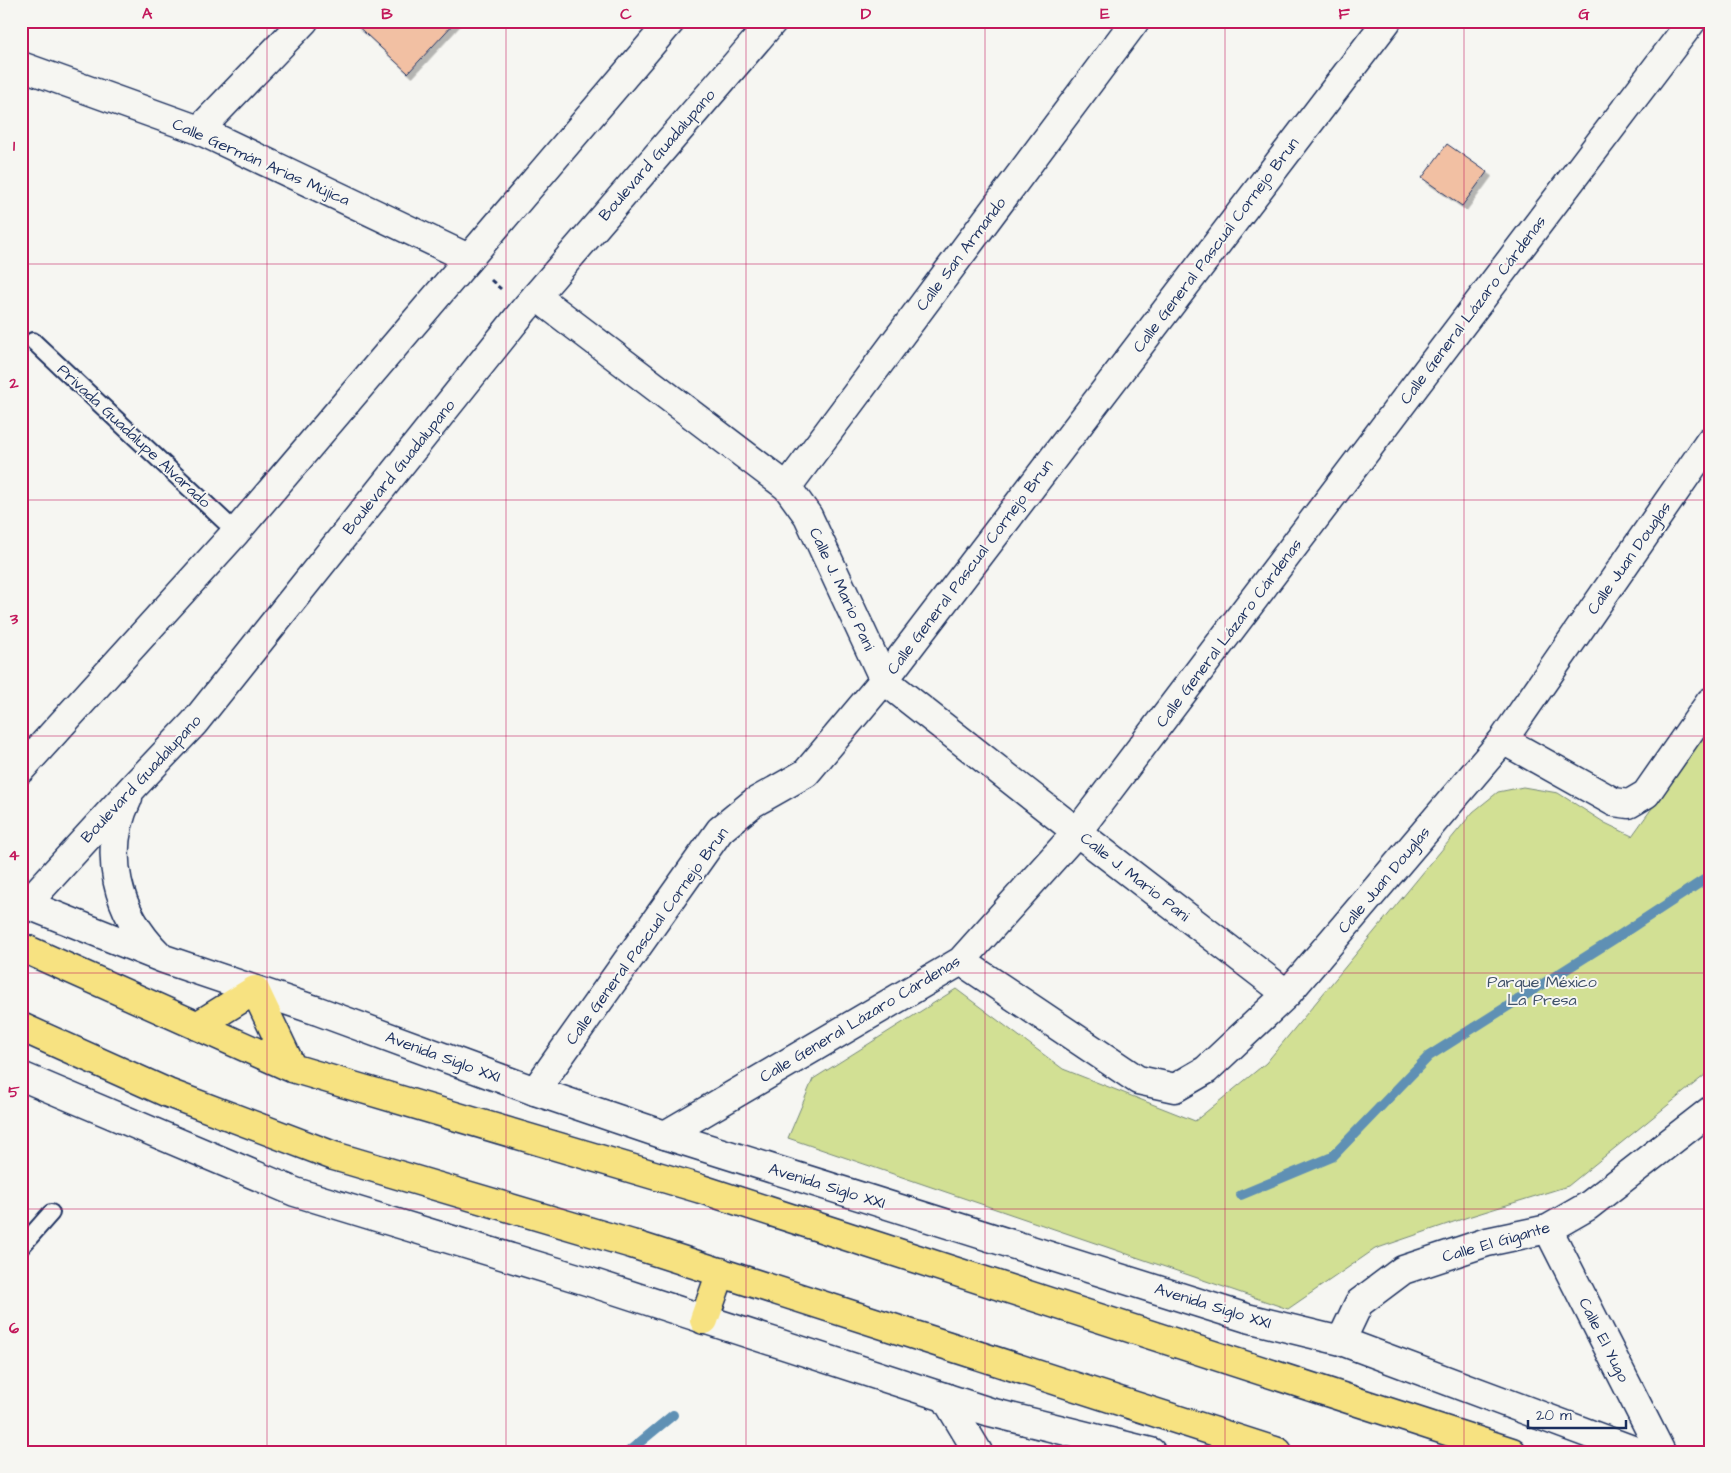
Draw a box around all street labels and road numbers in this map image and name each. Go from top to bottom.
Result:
street label: Boulevard Guadalupano [594,84,720,226]
street label: Calle Germán Arias Mújica [169,113,353,211]
street label: Calle General Pascual Cornejo Brun [1128,133,1304,357]
street label: Calle San Armando [911,193,1011,315]
street label: Calle General Lázaro Cárdenas [1395,211,1551,409]
street label: Privada Guadalupe Alvarado [53,359,215,513]
street label: Boulevard Guadalupano [338,395,460,539]
street label: Calle General Pascual Cornejo Brun [882,455,1058,679]
street label: Calle Juan Douglas [1582,497,1677,619]
street label: Calle J. Mario Pani [804,524,880,655]
street label: Calle General Lázaro Cárdenas [1151,534,1307,732]
street label: Boulevard Guadalupano [76,710,206,848]
street label: Calle Juan Douglas [1333,822,1436,939]
street label: Calle General Pascual Cornejo Brun [561,823,733,1049]
street label: Calle J. Mario Pani [1076,827,1195,927]
street label: Calle General Lázaro Cárdenas [755,950,965,1088]
street label: Avenida Siglo XXI [382,1026,504,1089]
street label: Avenida Siglo XXI [766,1158,888,1215]
street label: Calle El Gigante [1440,1216,1553,1269]
street label: Avenida Siglo XXI [1152,1278,1274,1335]
street label: Calle El Yugo [1572,1294,1635,1386]

